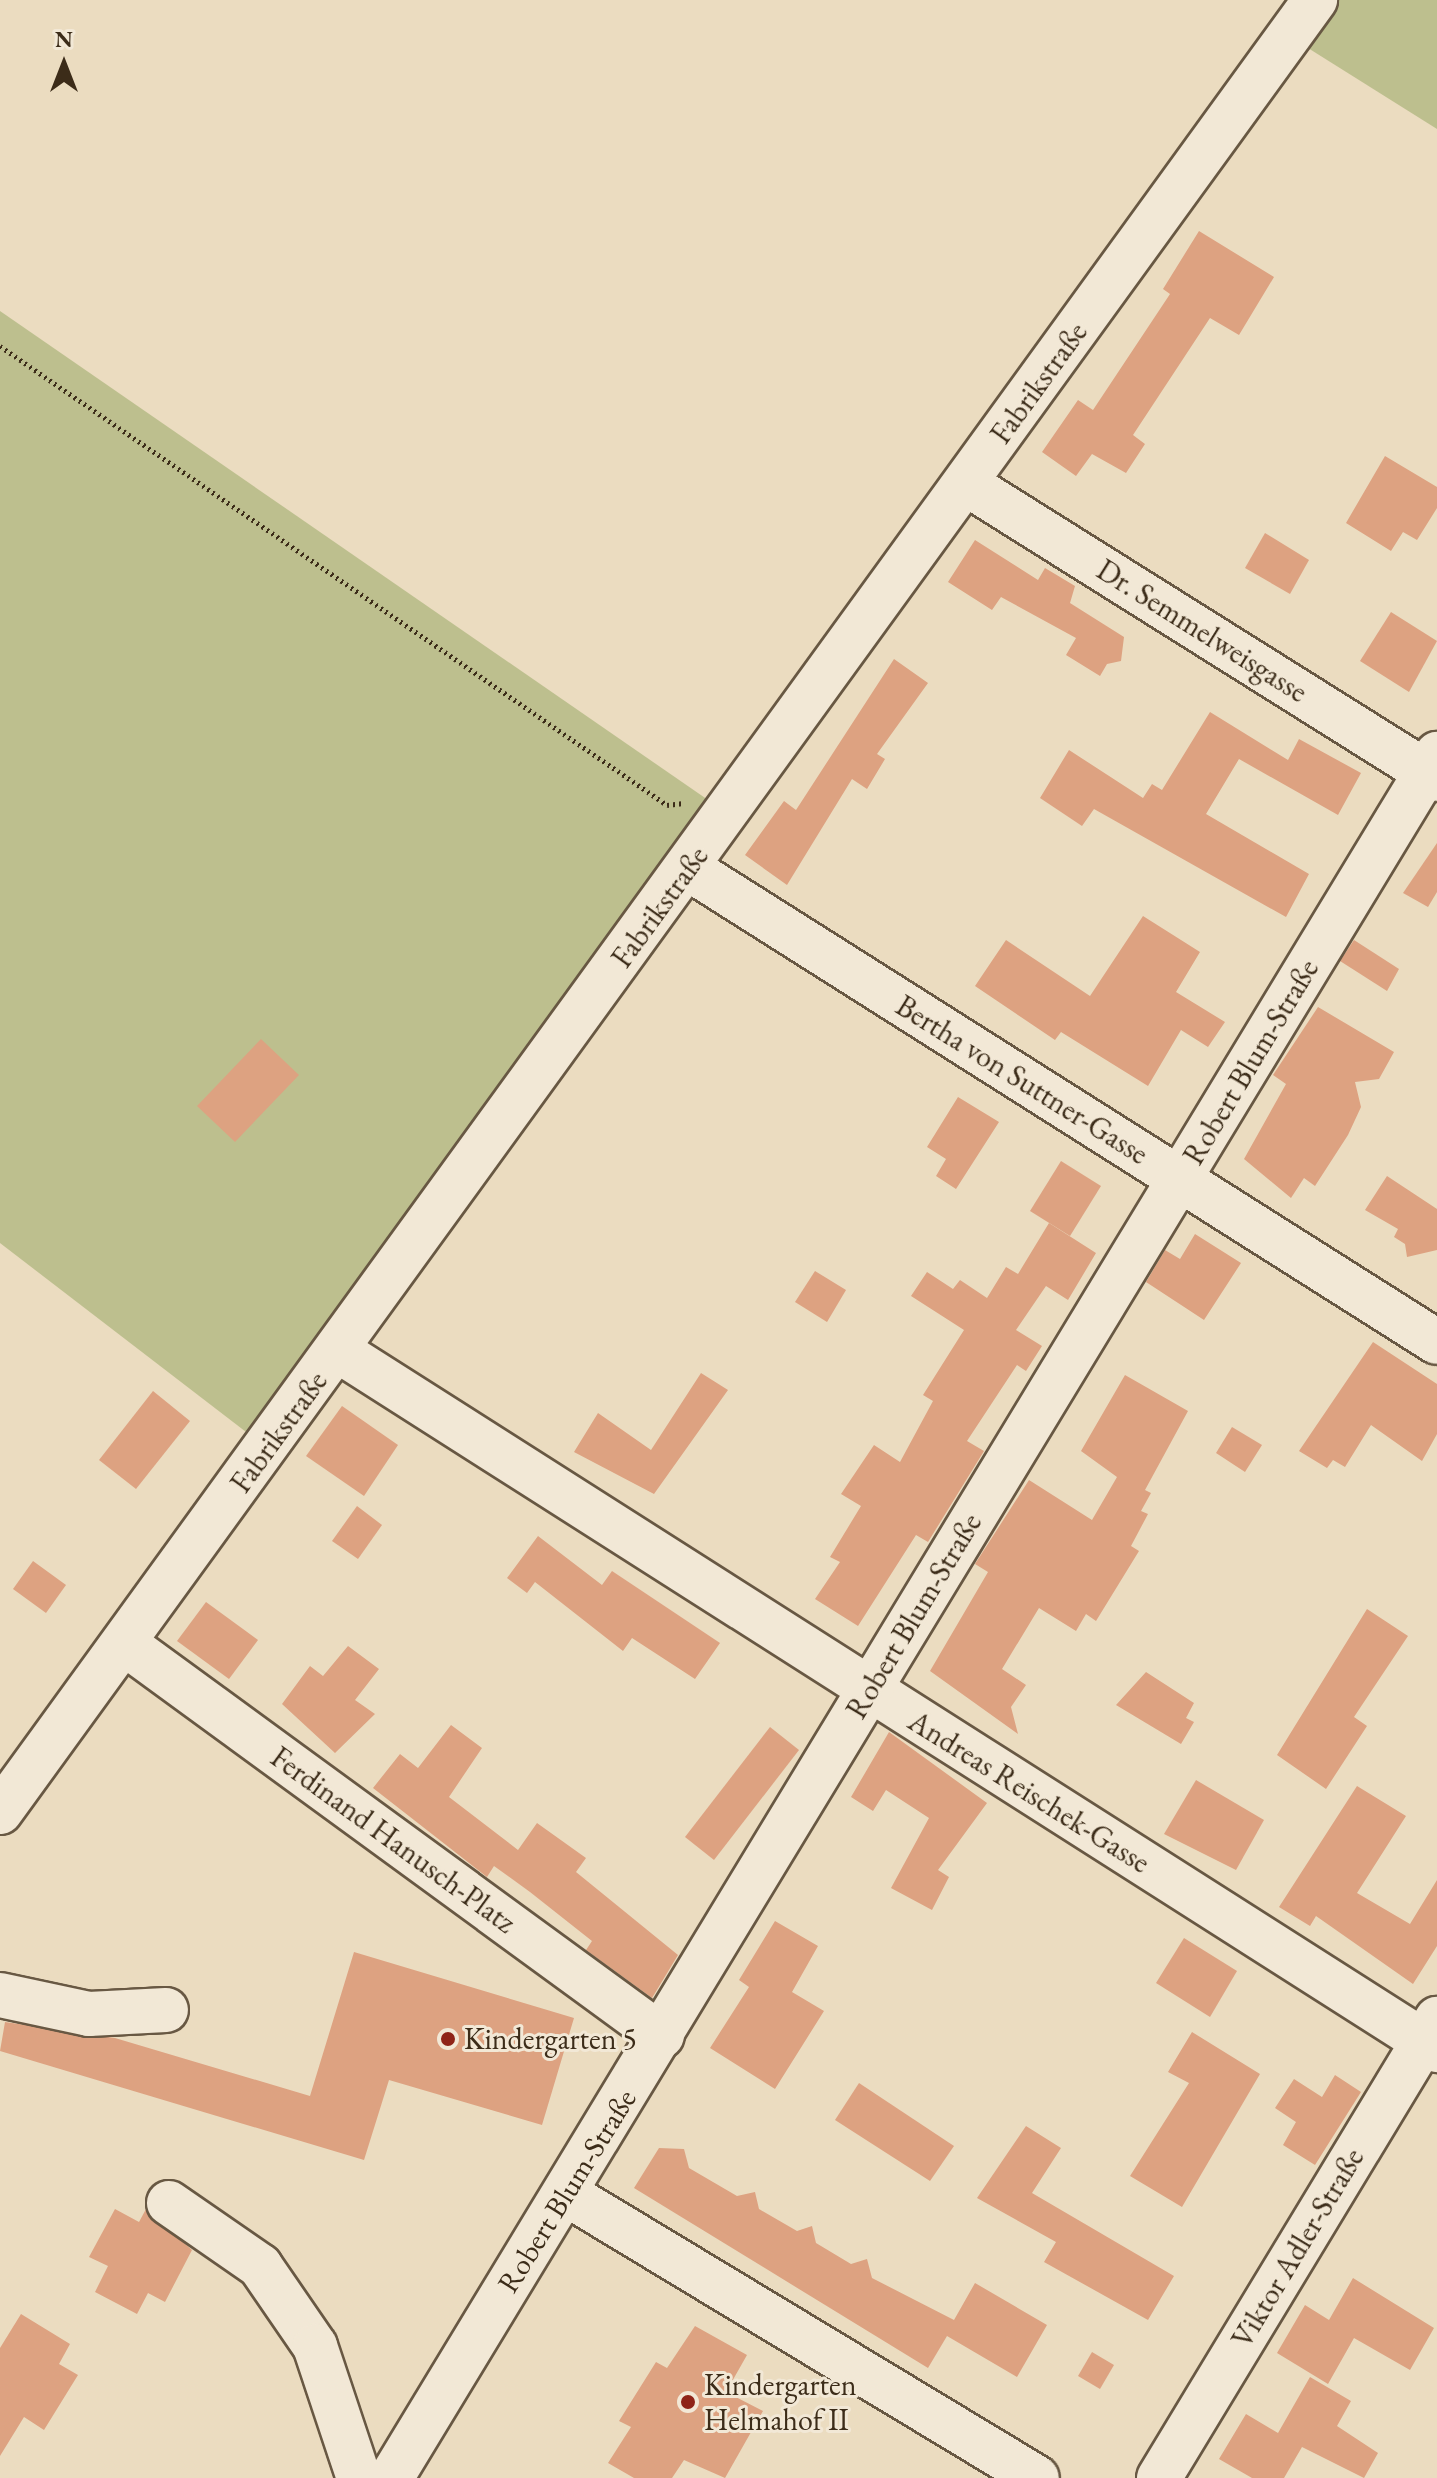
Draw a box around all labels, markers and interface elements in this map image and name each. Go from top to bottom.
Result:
north arrow [24,24,104,104]
text: N [55,25,73,54]
street label: Fabrikstraße [983,315,1095,451]
street label: Dr. Semmelweisgasse [1090,552,1314,710]
street label: Fabrikstraße [604,839,716,975]
street label: Robert Blum-Straße [1176,953,1326,1171]
street label: Bertha von Suttner-Gasse [889,988,1155,1172]
street label: Fabrikstraße [223,1364,335,1500]
street label: Robert Blum-Straße [839,1507,989,1725]
street label: Andreas Reischek-Gasse [902,1703,1156,1881]
street label: Ferdinand Hanusch-Platz [264,1739,522,1941]
place label: Kindergarten 5 [464,2021,637,2057]
marker: Kindergarten 5 [439,2030,457,2048]
street label: Robert Blum-Straße [490,2083,644,2299]
street label: Viktor Adler-Straße [1224,2142,1372,2354]
place label: Kindergarten Helmahof II [704,2367,857,2438]
marker: Kindergarten Helmahof II [679,2393,697,2411]

